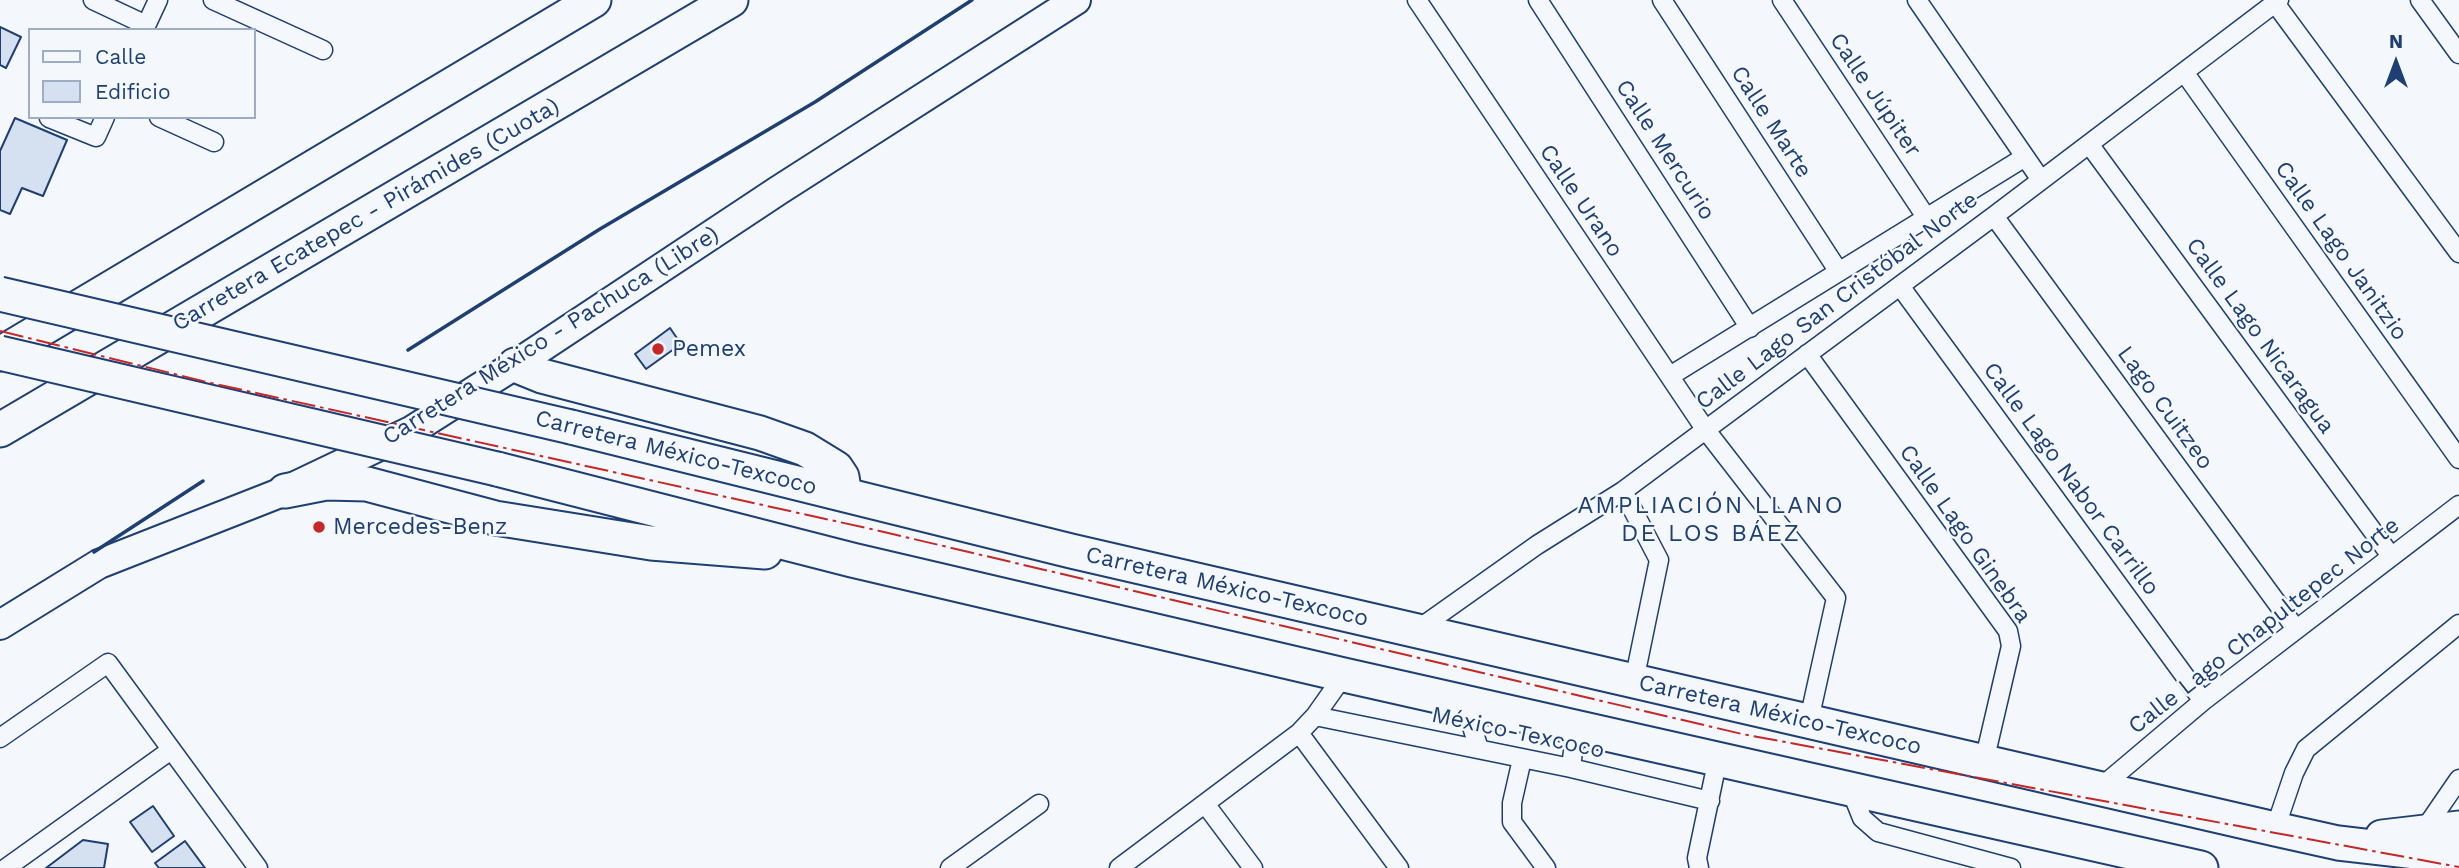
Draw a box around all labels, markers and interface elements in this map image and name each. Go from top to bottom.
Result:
legend [28,28,256,119]
street label: Calle Júpiter [1823,28,1927,162]
north arrow [2361,28,2431,98]
text: N [2389,30,2403,53]
text: Calle [95,44,146,69]
street label: Calle Marte [1725,61,1817,183]
street label: Calle Mercurio [1609,75,1721,225]
text: Edificio [95,79,171,104]
street label: Carretera Ecatepec - Pirámides (Cuota) [168,92,564,338]
street label: Calle Urano [1533,139,1629,263]
street label: Calle Lago Janitzio [2269,156,2413,346]
street label: Calle Lago San Cristóbal Norte [1691,186,1983,416]
street label: Carretera México - Pachuca (Libre) [378,221,724,451]
street label: Calle Lago Nicaragua [2180,233,2340,439]
place label: Pemex [672,335,746,363]
marker: Pemex [650,341,666,357]
street label: Lago Cuitzeo [2111,341,2219,475]
street label: Calle Lago Nabor Carrillo [1977,357,2165,601]
street label: Carretera México-Texcoco [532,405,820,501]
street label: Calle Lago Ginebra [1893,439,2037,629]
district label: AMPLIACIÓN LLANO DE LOS BÁEZ [1579,492,1843,548]
street label: Calle Lago Chapultepec Norte [2123,512,2405,740]
place label: Mercedes-Benz [333,513,507,541]
marker: Mercedes-Benz [311,519,327,535]
street label: Carretera México-Texcoco [1083,541,1371,633]
street label: Carretera México-Texcoco [1636,669,1924,761]
street label: México-Texcoco [1429,701,1607,765]

